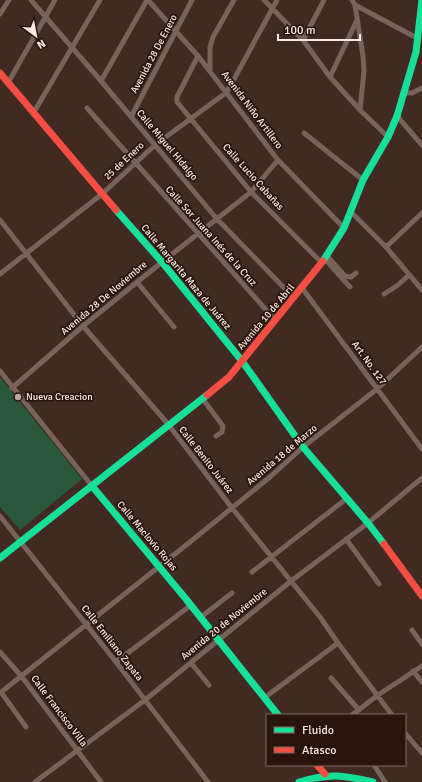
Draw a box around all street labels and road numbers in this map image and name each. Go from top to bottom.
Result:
street label: Avenida 28 De Enero [128,13,180,95]
street label: Avenida Niño Artillero [219,69,285,151]
street label: Calle Miguel Hidalgo [134,107,200,183]
street label: 25 de Enero [102,139,146,183]
street label: Calle Lucio Cabañas [220,141,286,213]
street label: Calle Sor Juana Inés de la Cruz [163,183,260,289]
street label: Calle Margarita Maza de Juárez [138,222,234,332]
street label: Avenida 28 De Noviembre [59,259,149,337]
street label: Avenida 10 de Abril [235,281,297,352]
street label: Art. No. 127 [349,339,389,387]
street label: Avenida 18 de Marzo [244,422,320,488]
street label: Calle Benito Juárez [176,424,236,496]
street label: Calle Maclovio Rojas [114,499,180,574]
street label: Avenida 20 de Noviembre [178,586,270,662]
street label: Calle Emiliano Zapata [79,603,145,683]
street label: Calle Francisco Villa [28,673,90,749]

